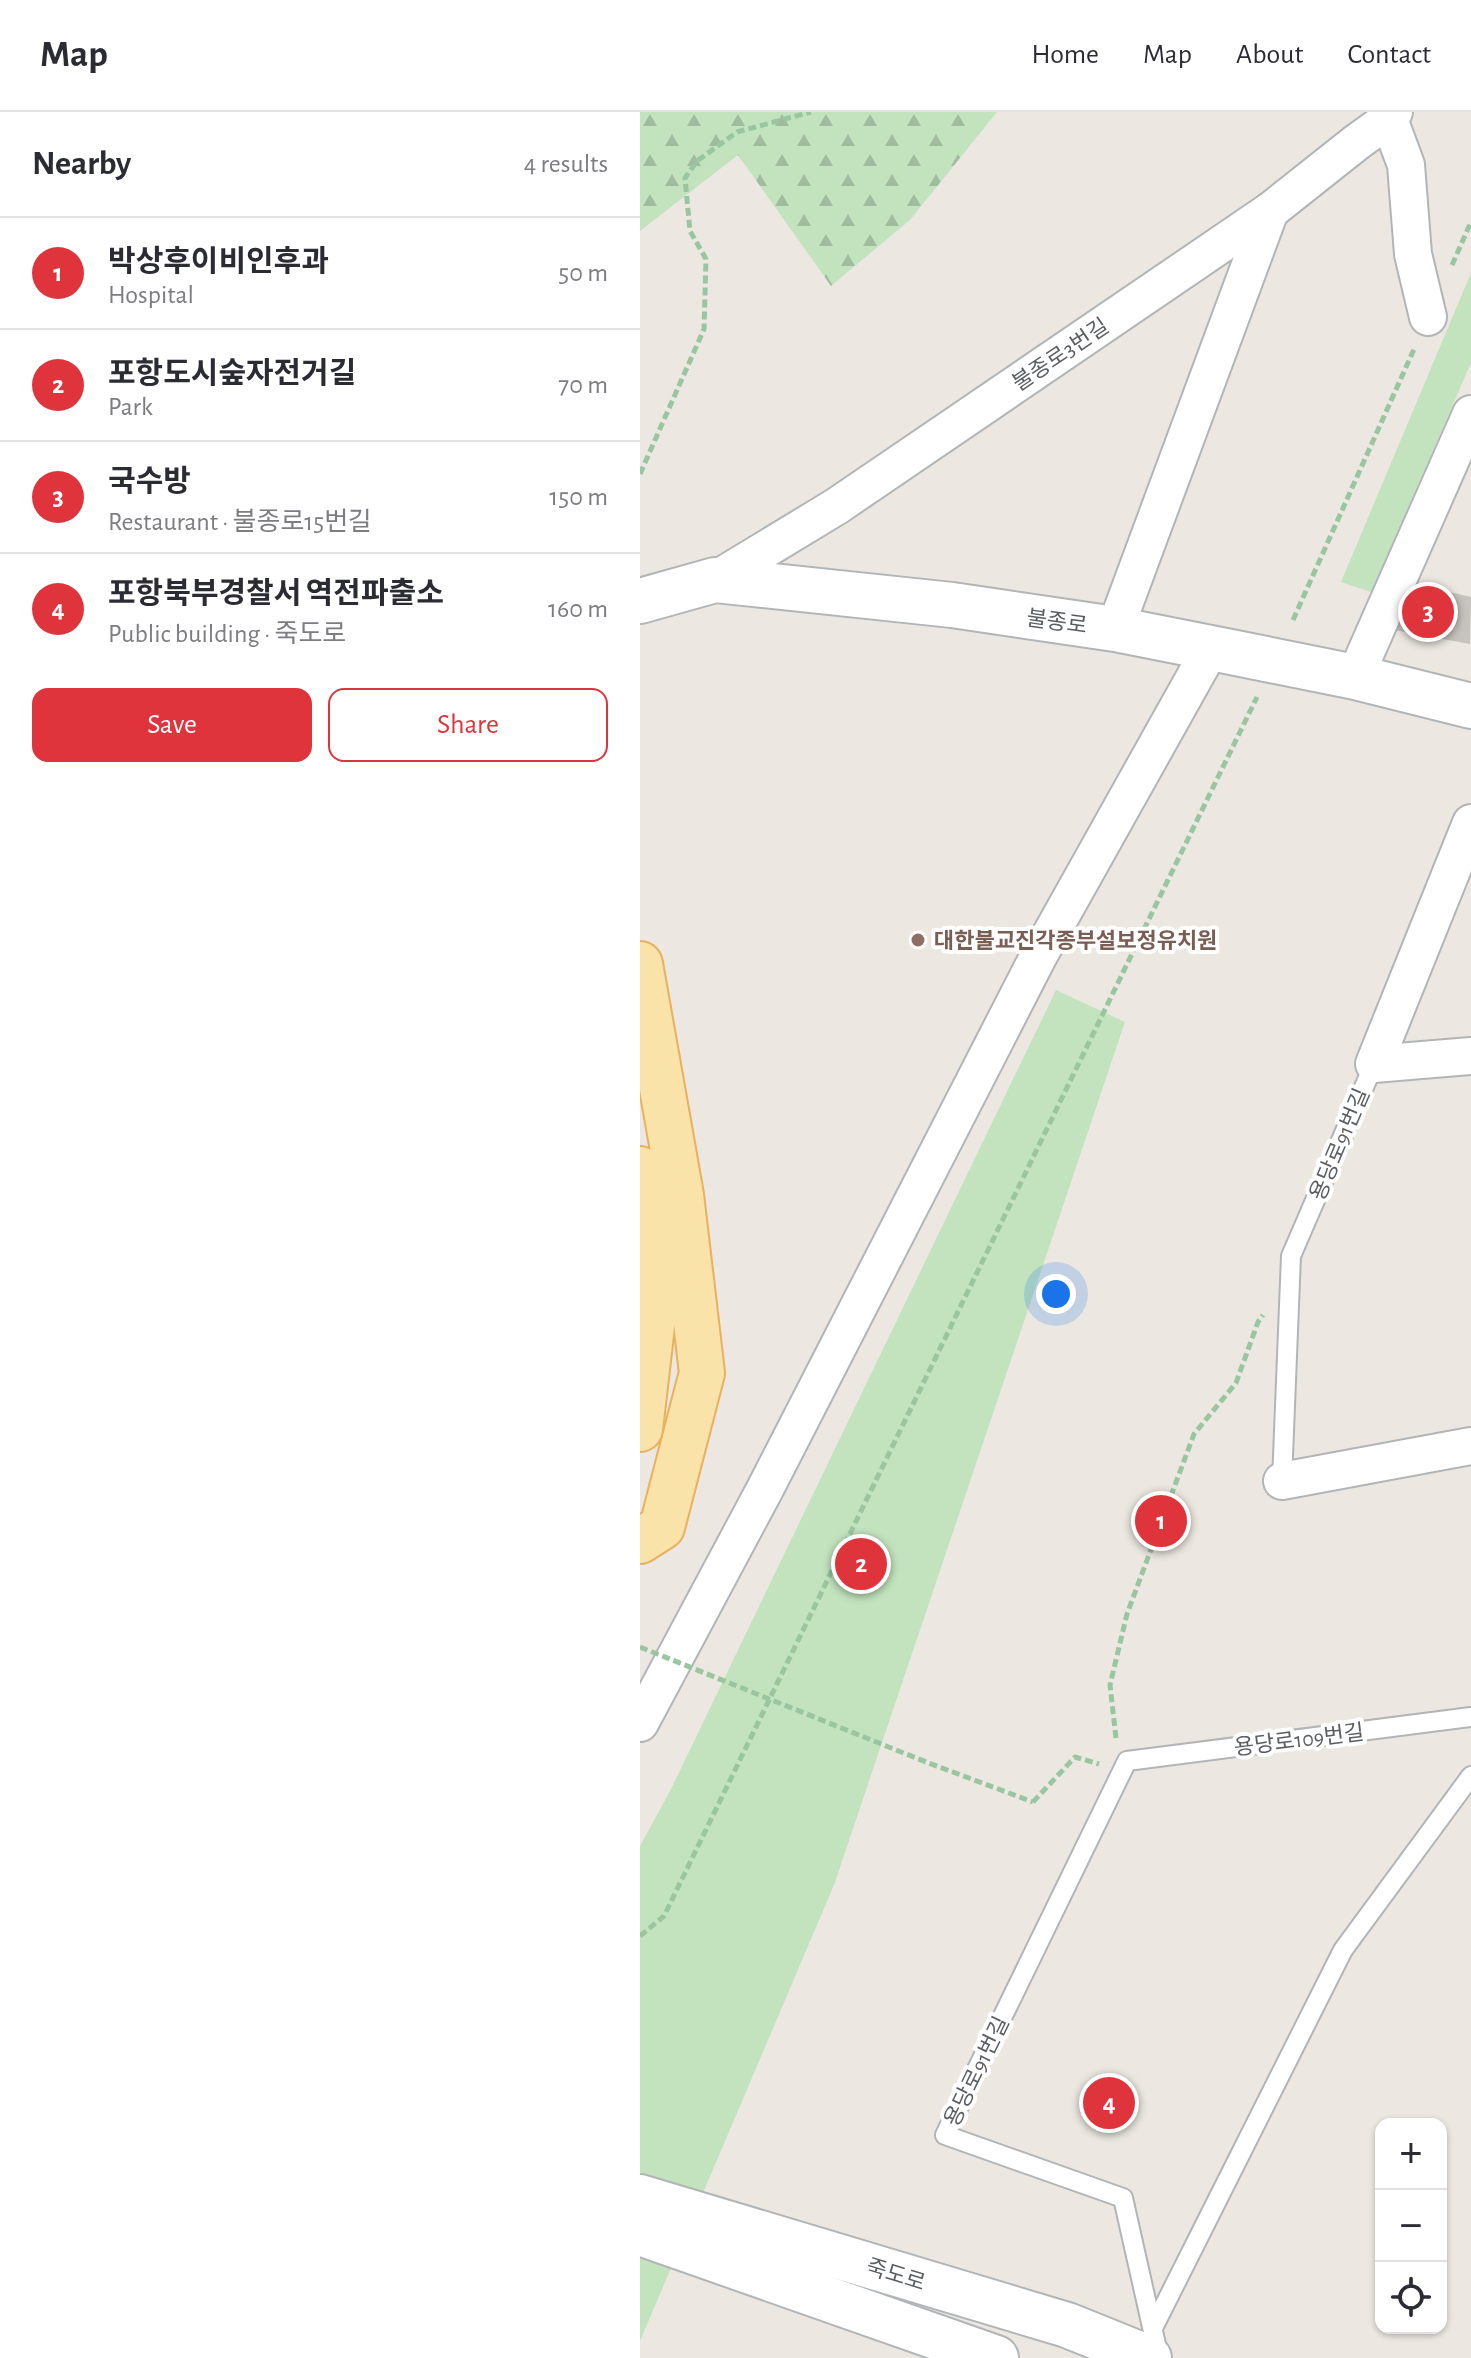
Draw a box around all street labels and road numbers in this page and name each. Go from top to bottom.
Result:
street label: 불종로3번길 [1008,314,1112,395]
street label: 불종로 [1025,606,1089,637]
street label: 용당로91번길 [1306,1085,1373,1204]
street label: 용당로109번길 [1233,1720,1365,1759]
street label: 용당로91번길 [940,2013,1013,2130]
street label: 죽도로 [863,2256,928,2294]

